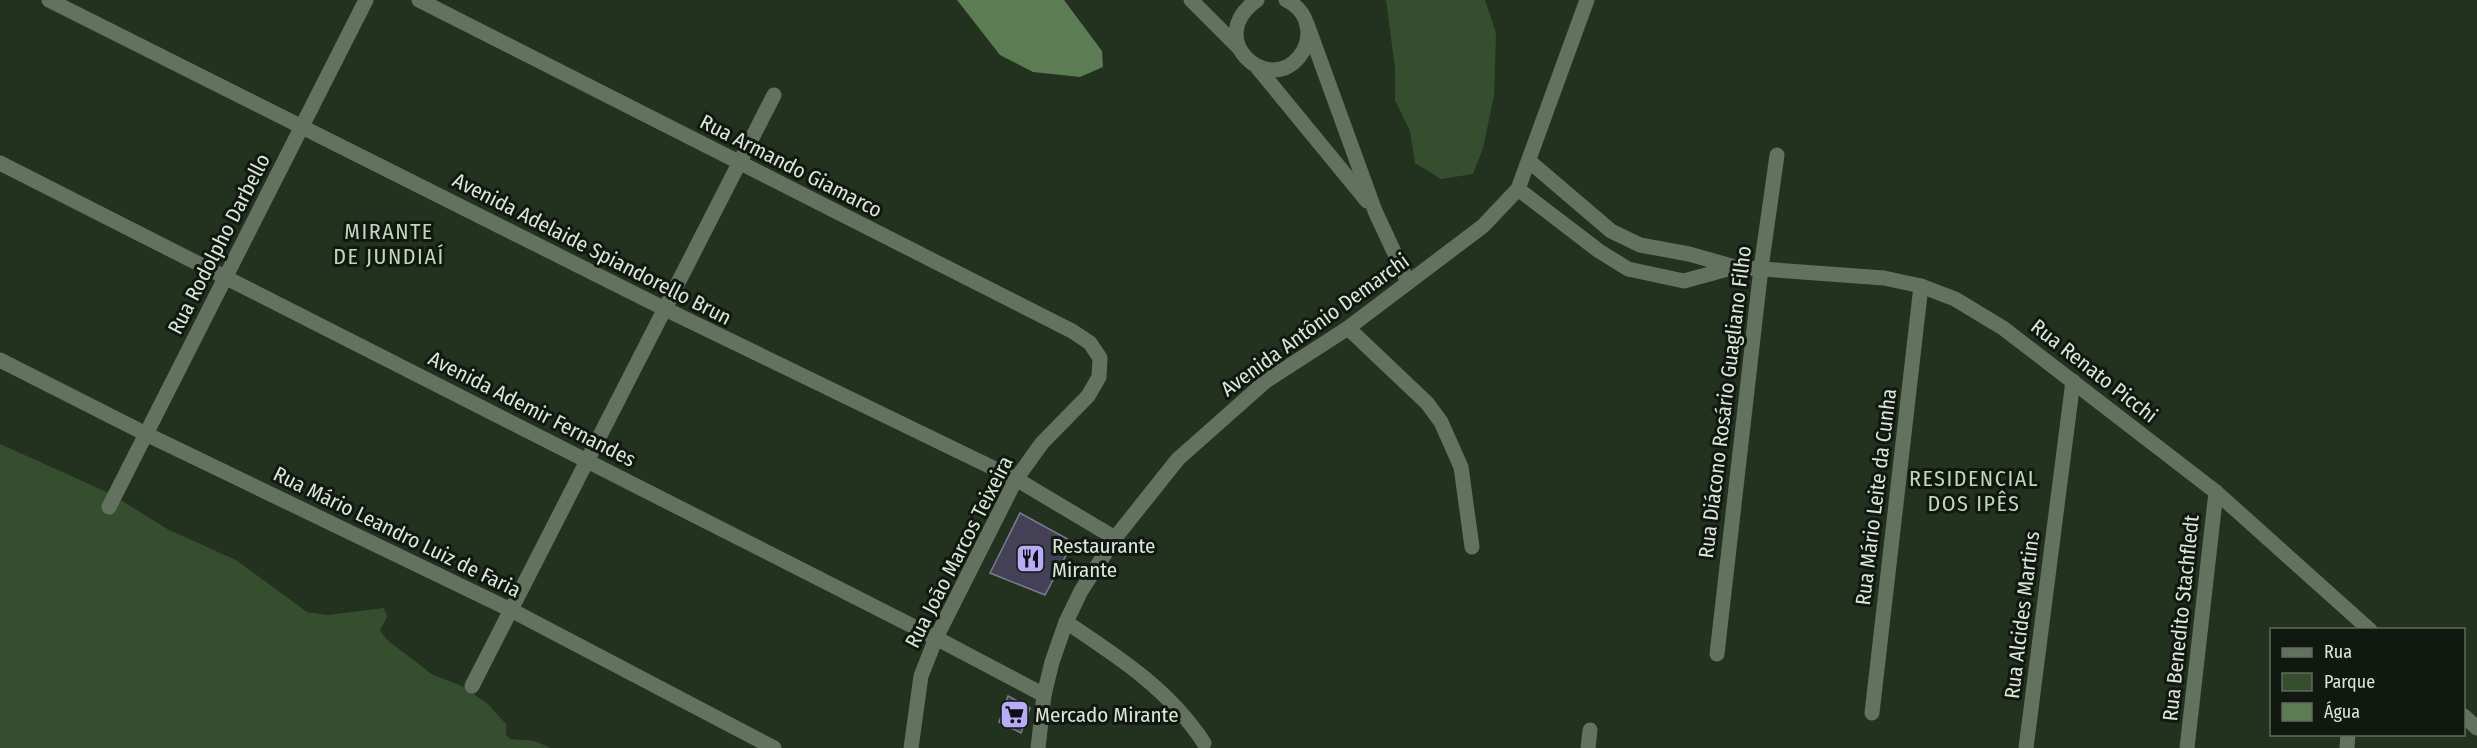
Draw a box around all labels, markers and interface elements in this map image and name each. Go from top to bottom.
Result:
street label: Rua Armando Giamarco [695,109,887,223]
street label: Rua Rodolpho Darbello [162,149,276,339]
street label: Avenida Adelaide Spiandorello Brun [448,167,736,331]
district label: MIRANTE DE JUNDIAÍ [333,218,445,270]
street label: Rua Diácono Rosário Guagliano Filho [1693,244,1757,560]
street label: Avenida Antônio Demarchi [1216,248,1414,402]
street label: Rua Renato Picchi [2026,314,2162,428]
street label: Avenida Ademir Fernandes [424,345,640,473]
street label: Rua Mário Leite da Cunha [1850,387,1902,607]
street label: Rua João Marcos Teixeira [899,452,1019,652]
street label: Rua Mário Leandro Luiz de Faria [269,461,525,603]
district label: RESIDENCIAL DOS IPÊS [1909,465,2039,517]
street label: Rua Benedito Stachfledt [2157,513,2205,722]
street label: Rua Alcides Martins [1999,530,2045,700]
place label: Restaurante Mirante [1052,533,1155,583]
restaurant icon: Restaurante Mirante [1015,542,1047,574]
legend [2270,628,2465,736]
text: Rua [2324,641,2352,663]
text: Parque [2324,671,2375,693]
supermarket icon: Mercado Mirante [998,699,1030,731]
text: Água [2324,700,2360,723]
place label: Mercado Mirante [1035,702,1179,728]

